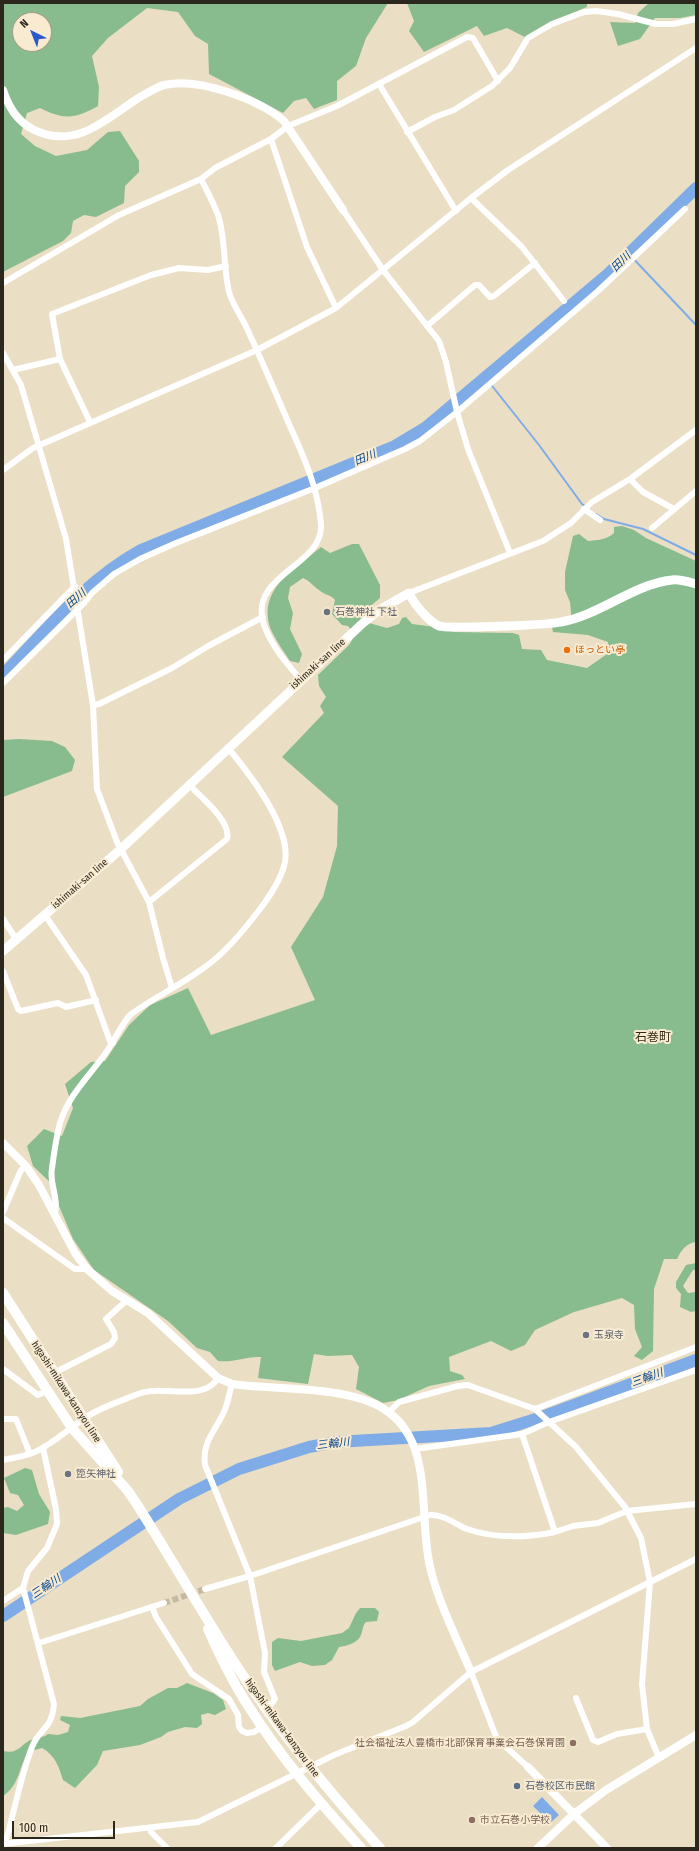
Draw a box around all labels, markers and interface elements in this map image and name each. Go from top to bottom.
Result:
north arrow [12,12,52,52]
text: N [17,17,31,31]
water label: 田川 [609,250,633,274]
water label: 田川 [352,448,378,468]
water label: 田川 [63,587,89,611]
place label: 石巻神社 下社 [335,606,397,618]
marker: 石巻神社 下社 [322,607,332,617]
street label: ishimaki-san line [288,636,348,692]
place label: ほっとい亭 [575,644,625,656]
marker: ほっとい亭 [562,645,572,655]
street label: ishimaki-san line [50,856,110,912]
district label: 石巻町 [635,1031,671,1045]
place label: 玉泉寺 [594,1329,624,1341]
marker: 玉泉寺 [581,1330,591,1340]
street label: higashi-mikawa-kanzyou line [29,1339,103,1445]
water label: 三輪川 [629,1366,665,1390]
water label: 三輪川 [316,1435,350,1453]
place label: 箆矢神社 [76,1468,116,1480]
marker: 箆矢神社 [63,1469,73,1479]
water label: 三輪川 [29,1572,63,1602]
street label: higashi-mikawa-kanzyou line [242,1676,322,1780]
place label: 社会福祉法人豊橋市北部保育事業会石巻保育園 [355,1737,565,1749]
marker: 社会福祉法人豊橋市北部保育事業会石巻保育園 [568,1738,578,1748]
place label: 石巻校区市民館 [525,1780,595,1792]
marker: 石巻校区市民館 [512,1781,522,1791]
scale bar [14,1813,117,1839]
place label: 市立石巻小学校 [480,1814,550,1826]
marker: 市立石巻小学校 [467,1815,477,1825]
text: 100 m [19,1821,48,1835]

